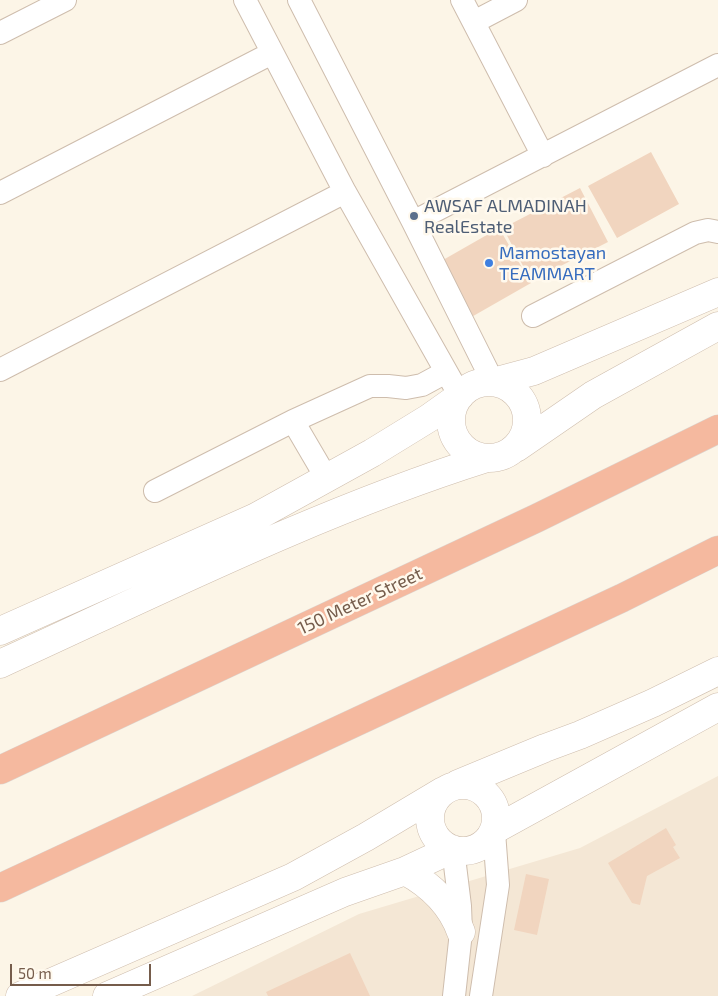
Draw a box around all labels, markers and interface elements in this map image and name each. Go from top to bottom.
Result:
place label: AWSAF ALMADINAH RealEstate [424,195,587,238]
marker: AWSAF ALMADINAH RealEstate [408,210,420,222]
place label: Mamostayan TEAMMART [499,242,606,284]
marker: Mamostayan TEAMMART [483,257,495,269]
street label: 150 Meter Street [294,563,426,639]
scale bar [12,954,154,986]
text: 50 m [18,964,52,982]

